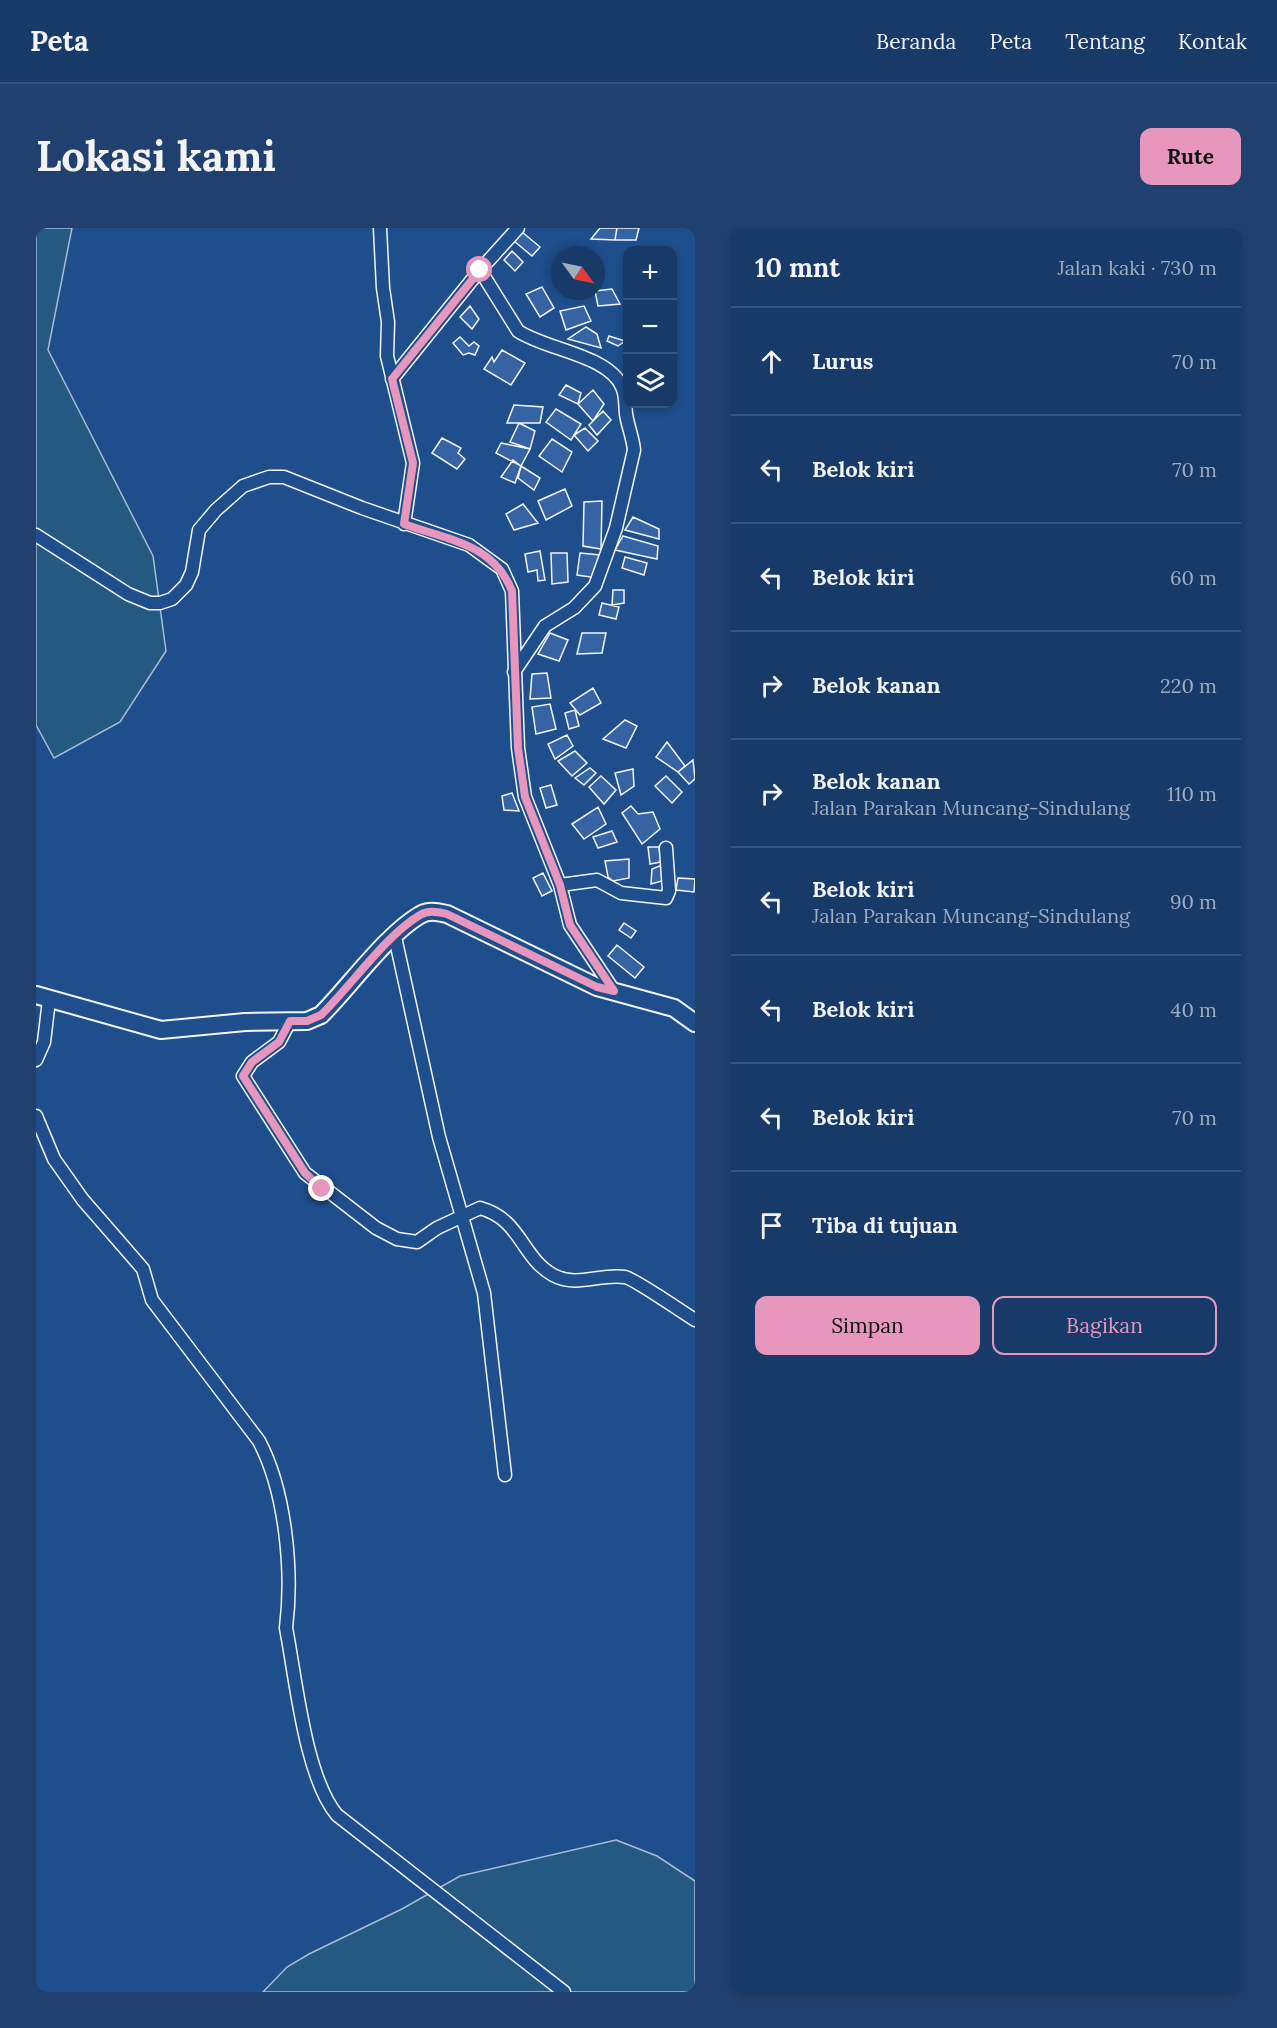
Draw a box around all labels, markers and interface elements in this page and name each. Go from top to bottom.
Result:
text: Peta [30,23,89,59]
text: Beranda [876,28,956,55]
text: Peta [989,28,1032,55]
text: Tentang [1065,28,1145,55]
text: Kontak [1178,28,1247,55]
button: Rute [1140,128,1241,185]
text: Lokasi kami [36,129,276,183]
north arrow [551,246,605,300]
map controls [623,246,677,408]
button: + [623,246,677,300]
text: 10 mnt [755,251,840,284]
text: Jalan kaki · 730 m [1058,255,1217,280]
route start [466,256,492,282]
button: − [623,300,677,354]
icon: ahead [755,345,788,378]
text: Lurus [812,347,874,375]
text: 70 m [1172,349,1217,374]
button: layers [623,354,677,408]
icon: left [755,453,788,486]
text: Belok kiri [812,455,914,483]
text: 70 m [1172,457,1217,482]
icon: left [755,561,788,594]
text: Belok kiri [812,563,914,591]
text: 60 m [1170,565,1217,590]
icon: right [755,669,788,702]
text: Belok kanan [812,671,941,699]
text: 220 m [1160,673,1217,698]
text: Belok kanan [812,767,941,795]
icon: right [755,777,788,810]
text: 110 m [1167,781,1217,806]
text: Jalan Parakan Muncang-Sindulang [812,795,1130,820]
text: Belok kiri [812,875,914,903]
icon: left [755,885,788,918]
text: 90 m [1170,889,1217,914]
text: Jalan Parakan Muncang-Sindulang [812,903,1130,928]
icon: left [755,993,788,1026]
text: Belok kiri [812,995,914,1023]
text: 40 m [1171,997,1217,1022]
icon: left [755,1101,788,1134]
text: Belok kiri [812,1103,914,1131]
text: 70 m [1172,1105,1217,1130]
route end [308,1175,334,1201]
icon: arrive [755,1209,788,1242]
text: Tiba di tujuan [812,1211,958,1239]
button: Simpan [755,1296,980,1355]
button: Bagikan [992,1296,1217,1355]

